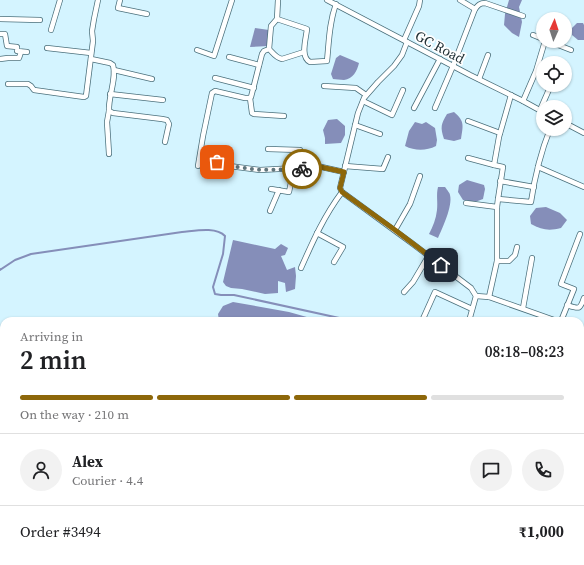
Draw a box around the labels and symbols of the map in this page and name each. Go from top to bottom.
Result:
north arrow [536,12,572,48]
street label: GC Road [412,26,468,68]
pin [200,145,234,179]
courier [282,149,322,189]
pin [424,248,458,282]

